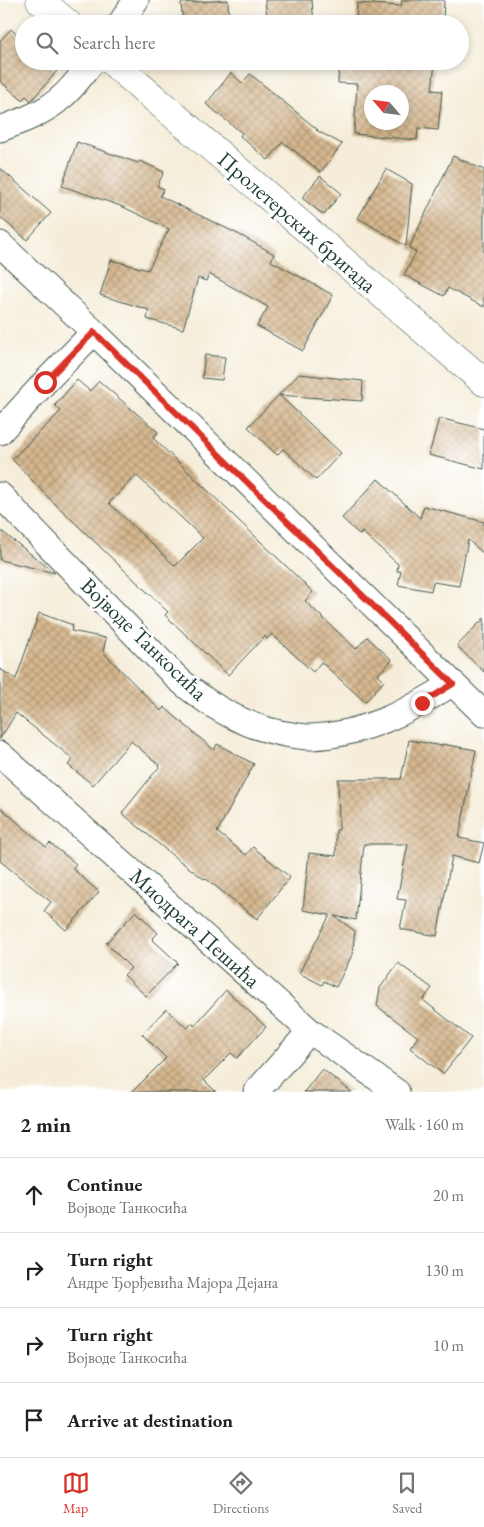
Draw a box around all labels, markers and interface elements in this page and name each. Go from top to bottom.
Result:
search box [15,15,469,70]
icon: search [33,29,61,57]
text: Search here [73,30,155,55]
north arrow [364,85,409,130]
street label: Пролетерских бригада [211,145,383,299]
route start [34,371,57,394]
street label: Војводе Танкосића [74,571,214,707]
route end [411,692,434,715]
street label: Миодрага Пешића [123,862,267,995]
text: 2 min [20,1111,71,1138]
text: Walk · 160 m [385,1114,464,1135]
text: Continue [67,1172,142,1197]
icon: ahead [20,1181,48,1209]
text: 20 m [433,1185,464,1206]
text: Војводе Танкосића [67,1197,187,1218]
text: Turn right [67,1247,153,1272]
icon: right [20,1256,48,1284]
text: 130 m [425,1260,464,1281]
text: Андре Ђорђевића Мајора Дејана [67,1272,278,1293]
text: Turn right [67,1322,153,1347]
icon: right [20,1331,48,1359]
text: 10 m [433,1335,464,1356]
text: Војводе Танкосића [67,1347,187,1368]
icon: arrive [20,1406,48,1434]
text: Arrive at destination [67,1408,233,1433]
tab: Map [62,1469,90,1517]
tab: Directions [213,1469,269,1517]
tab: Saved [392,1469,422,1517]

